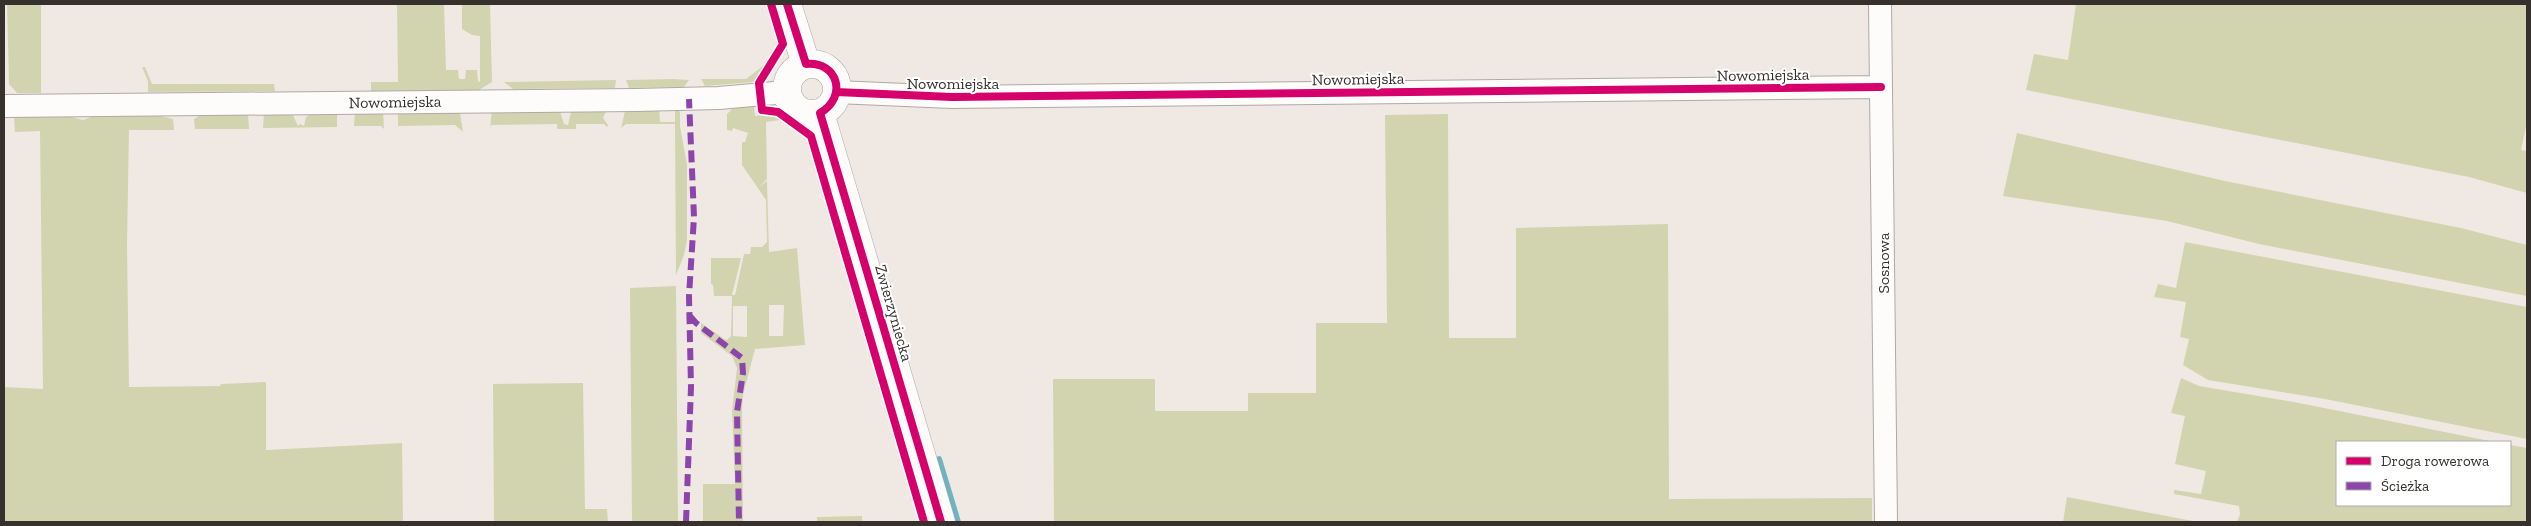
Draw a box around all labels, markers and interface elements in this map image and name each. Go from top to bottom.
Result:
street label: Nowomiejska [1716,65,1810,85]
street label: Nowomiejska [1311,69,1405,89]
street label: Nowomiejska [907,74,1000,93]
street label: Nowomiejska [348,92,442,112]
street label: Sosnowa [1874,232,1893,293]
street label: Zwierzyniecka [871,262,917,364]
legend [2336,441,2511,506]
text: Droga rowerowa [2381,452,2489,470]
text: Ścieżka [2381,477,2429,495]

